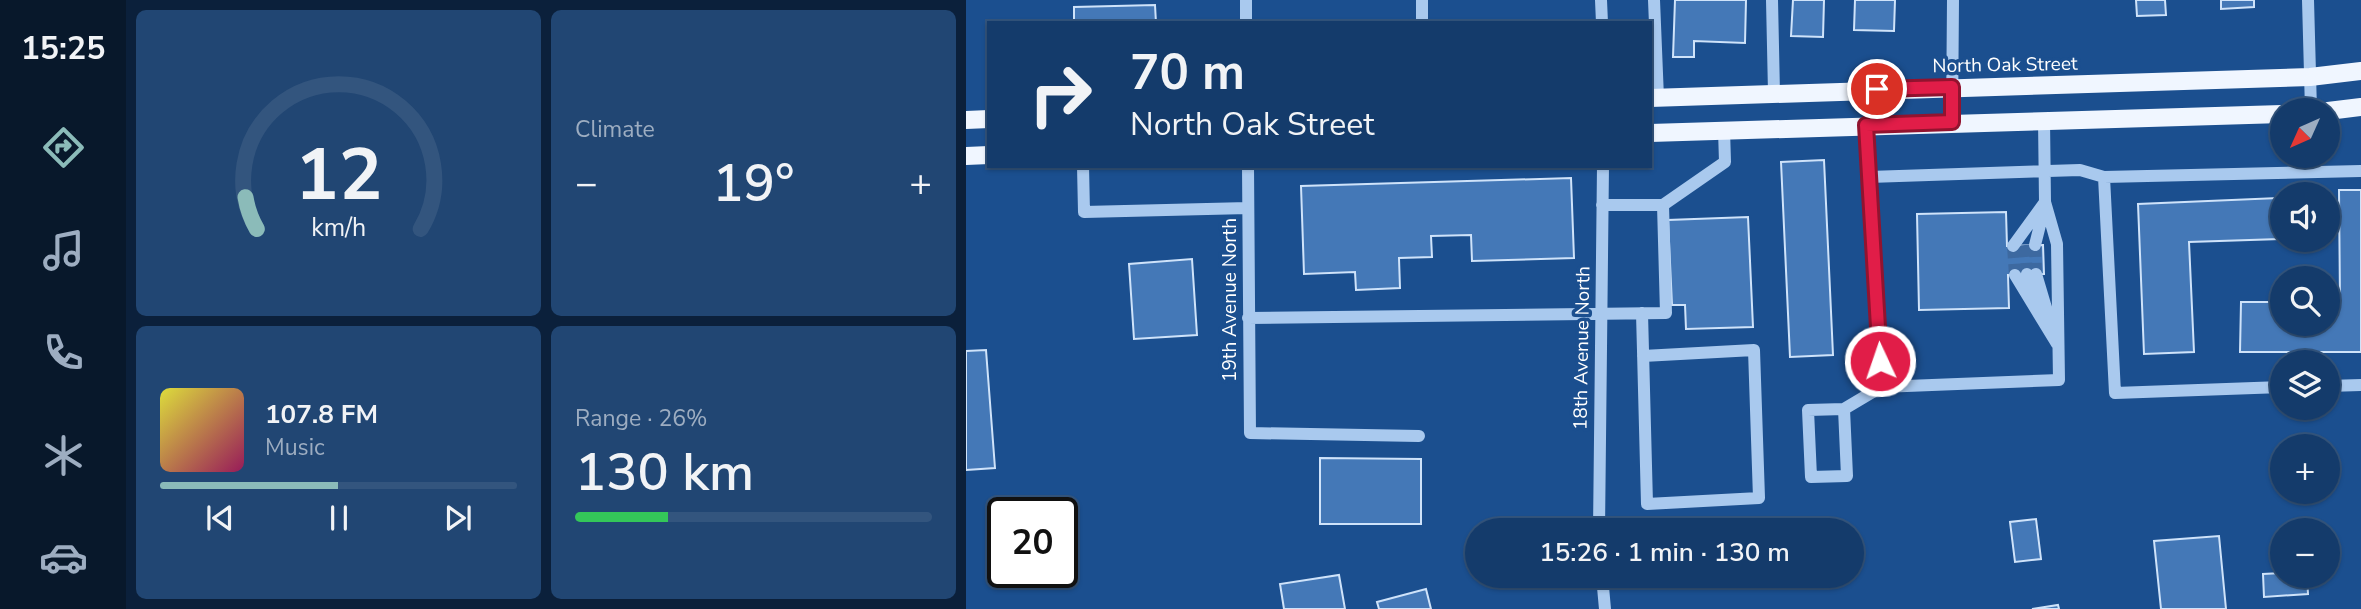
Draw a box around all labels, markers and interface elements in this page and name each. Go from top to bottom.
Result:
text: 15:25 [21,27,105,70]
text: 70 m [1130,39,1245,106]
icon: right [1015,49,1106,140]
street label: North Oak Street [1932,51,2078,79]
pin [1847,59,1907,119]
icon: arrive [1858,70,1896,108]
north arrow [2270,98,2340,168]
map controls [2270,98,2340,588]
text: North Oak Street [1130,103,1374,146]
text: Climate [575,114,655,145]
icon: directions [39,123,88,172]
text: 12 [295,125,382,225]
text: 19° [713,148,794,219]
text: − [575,158,598,209]
text: + [909,158,932,209]
button: sound [2270,182,2340,252]
text: km/h [311,211,366,245]
street label: 19th Avenue North [1217,218,1243,382]
icon: music [39,226,88,275]
street label: 18th Avenue North [1568,266,1596,430]
button: search [2270,266,2340,336]
position arrow [1843,324,1917,398]
icon: phone [39,328,88,377]
button: layers [2270,350,2340,420]
text: 107.8 FM [265,397,378,432]
text: Range · 26% [575,403,707,434]
icon: climate [39,431,88,480]
text: Music [265,432,325,463]
button: + [2270,434,2340,504]
text: 130 km [575,437,754,508]
speed limit sign: 20 [987,497,1078,588]
icon: previous [201,499,239,537]
icon: pause [320,499,358,537]
icon: next [439,499,477,537]
button: − [2270,518,2340,588]
icon: car [39,533,88,582]
text: 15:26 · 1 min · 130 m [1539,535,1790,570]

